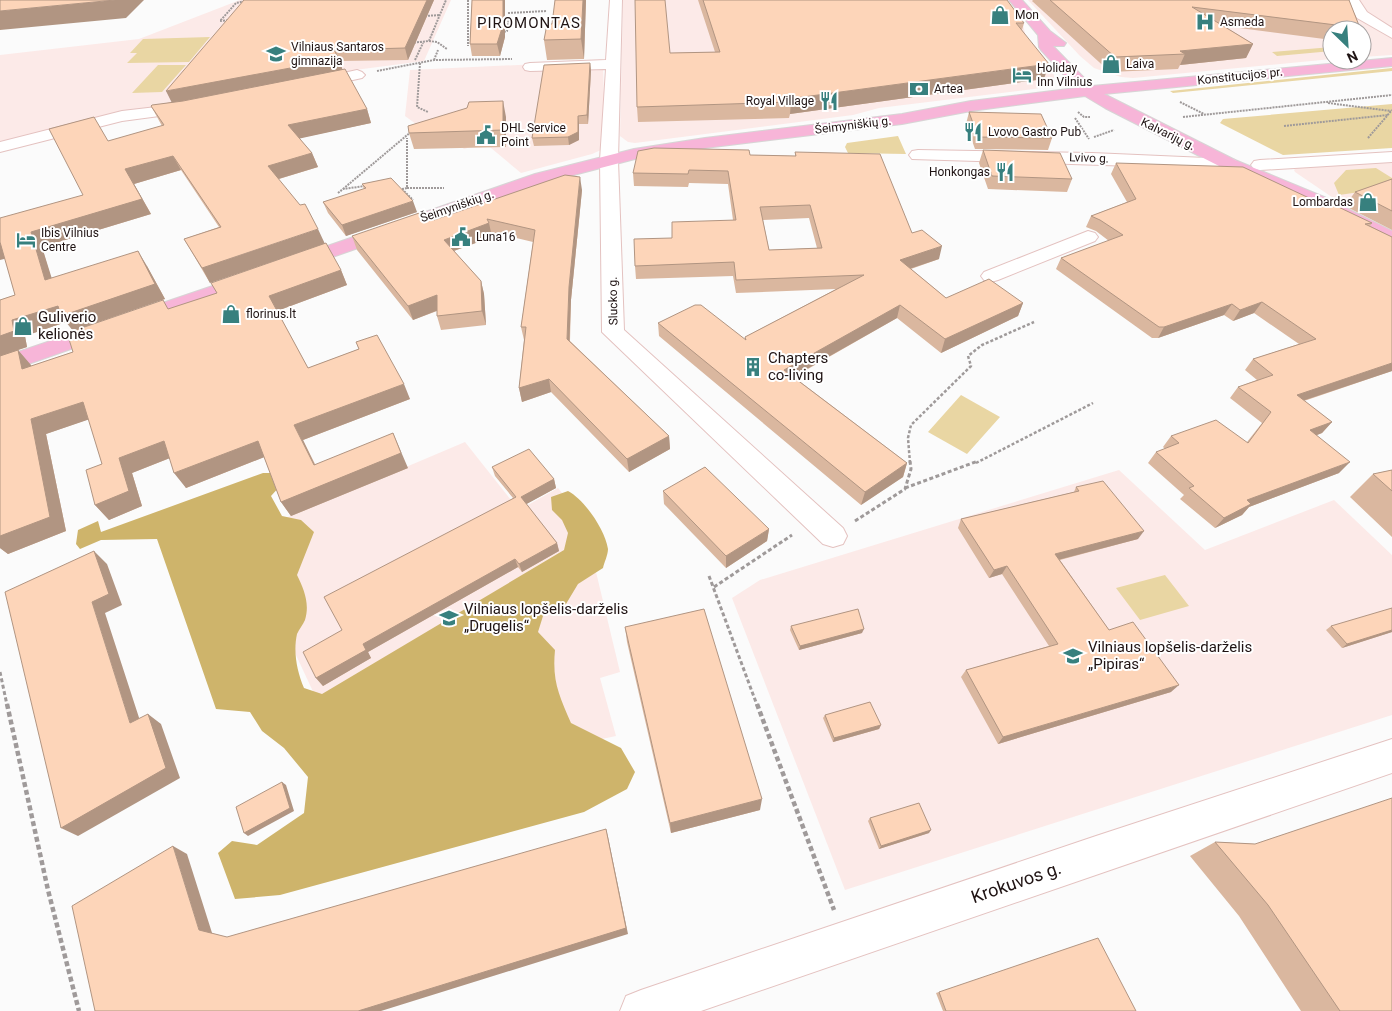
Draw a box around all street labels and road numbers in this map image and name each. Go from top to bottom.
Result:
street label: Konstitucijos pr. [1197,65,1283,87]
street label: Šeimyniškių g. [814,112,892,137]
street label: Kalvarijų g. [1139,115,1197,153]
street label: Lvivo g. [1069,150,1109,166]
street label: Šeimyniškių g. [418,186,496,225]
street label: Slucko g. [606,277,620,325]
street label: Krokuvos g. [968,857,1064,907]

